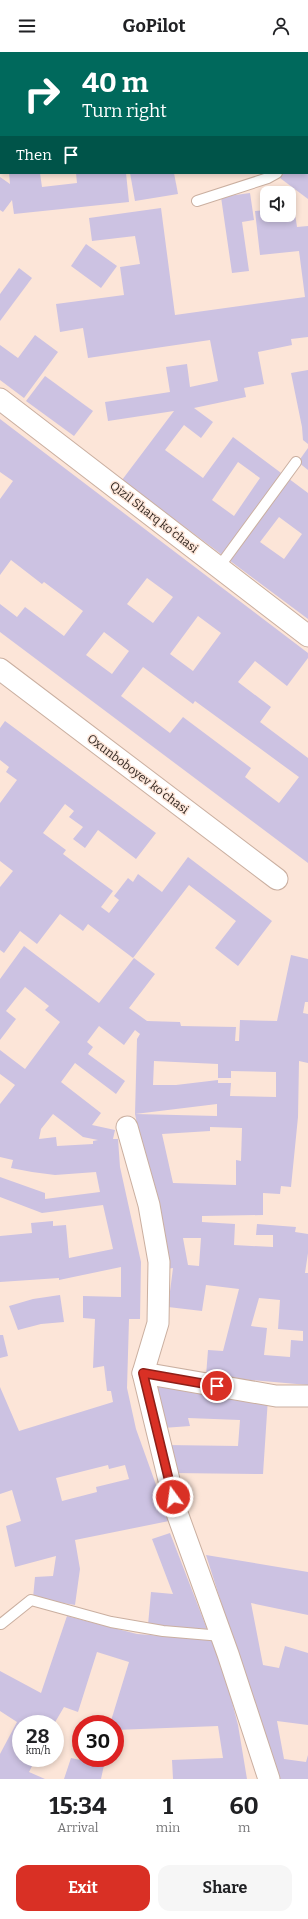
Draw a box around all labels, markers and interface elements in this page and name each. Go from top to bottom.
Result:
icon: menu [16,15,38,37]
text: GoPilot [122,15,186,37]
icon: person [270,15,292,37]
text: 40 m [82,66,149,99]
icon: right [16,68,68,120]
text: Turn right [82,100,167,122]
icon: arrive [60,144,82,166]
text: Then [16,146,52,164]
map controls [260,186,296,222]
button: sound [260,186,296,222]
street label: Qizil Sharq koʻchasi [107,477,202,556]
street label: Oxunboboyev koʻchasi [85,731,192,817]
pin [200,1369,234,1403]
icon: arrive [206,1375,228,1397]
position arrow [152,1476,194,1518]
speed limit sign: 30 [72,1715,124,1767]
text: 28 [26,1724,50,1748]
text: km/h [26,1745,50,1757]
text: 15:34 [49,1792,107,1820]
text: 1 [163,1792,173,1820]
text: 60 [229,1792,259,1820]
text: Arrival [57,1820,98,1835]
text: min [156,1820,180,1835]
text: m [238,1820,250,1835]
button: Exit [16,1865,150,1911]
button: Share [158,1865,292,1911]

